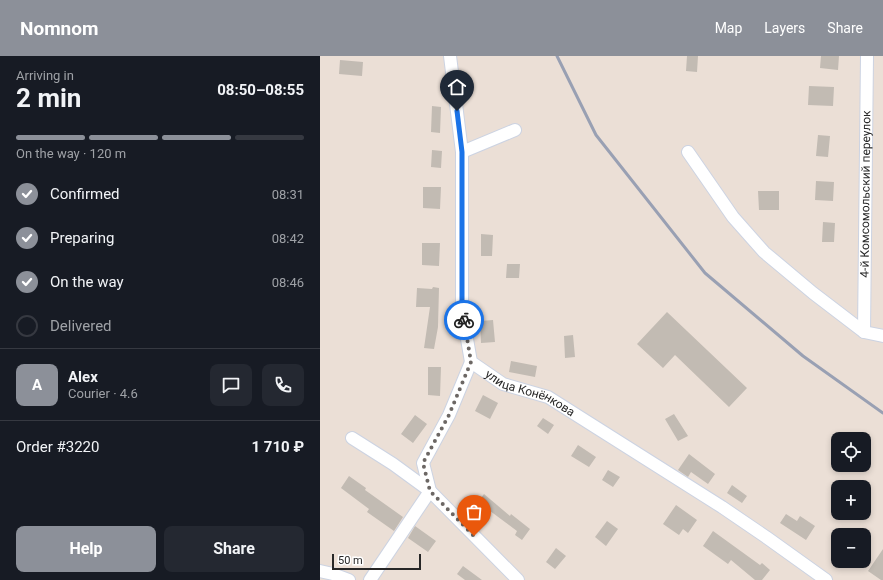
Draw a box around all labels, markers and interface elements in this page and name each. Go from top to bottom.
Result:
text: Nomnom [20,17,98,40]
text: Map [715,20,742,36]
text: Layers [764,20,805,36]
text: Share [827,20,863,36]
text: Arriving in [16,68,74,83]
pin [440,70,474,111]
icon: home [446,76,468,98]
text: 08:50–08:55 [217,81,304,99]
text: 2 min [16,83,81,113]
street label: 4-й Комсомольский переулок [858,110,873,278]
text: On the way · 120 m [16,146,126,161]
icon: check [16,183,38,205]
text: Confirmed [50,185,120,203]
text: 08:31 [272,187,304,202]
icon: check [16,227,38,249]
text: Preparing [50,229,114,247]
text: 08:42 [272,231,304,246]
icon: check [16,271,38,293]
text: On the way [50,273,124,291]
text: 08:46 [272,275,304,290]
courier [444,300,484,340]
icon: bike [453,309,475,331]
text: Delivered [50,317,112,335]
button: chat [210,364,252,406]
button: phone [262,364,304,406]
street label: улица Конёнкова [483,367,577,419]
text: Alex [68,368,98,386]
text: A [32,376,42,394]
text: Courier · 4.6 [68,386,138,401]
map controls [831,432,871,568]
button: locate [831,432,871,472]
text: Order #3220 [16,438,99,456]
text: 1 710 ₽ [252,438,304,456]
button: + [831,480,871,520]
pin [457,495,491,536]
icon: bag [463,501,485,523]
button: Help [16,526,156,572]
button: Share [164,526,304,572]
button: − [831,528,871,568]
scale bar [332,552,421,571]
text: 50 m [338,554,363,567]

